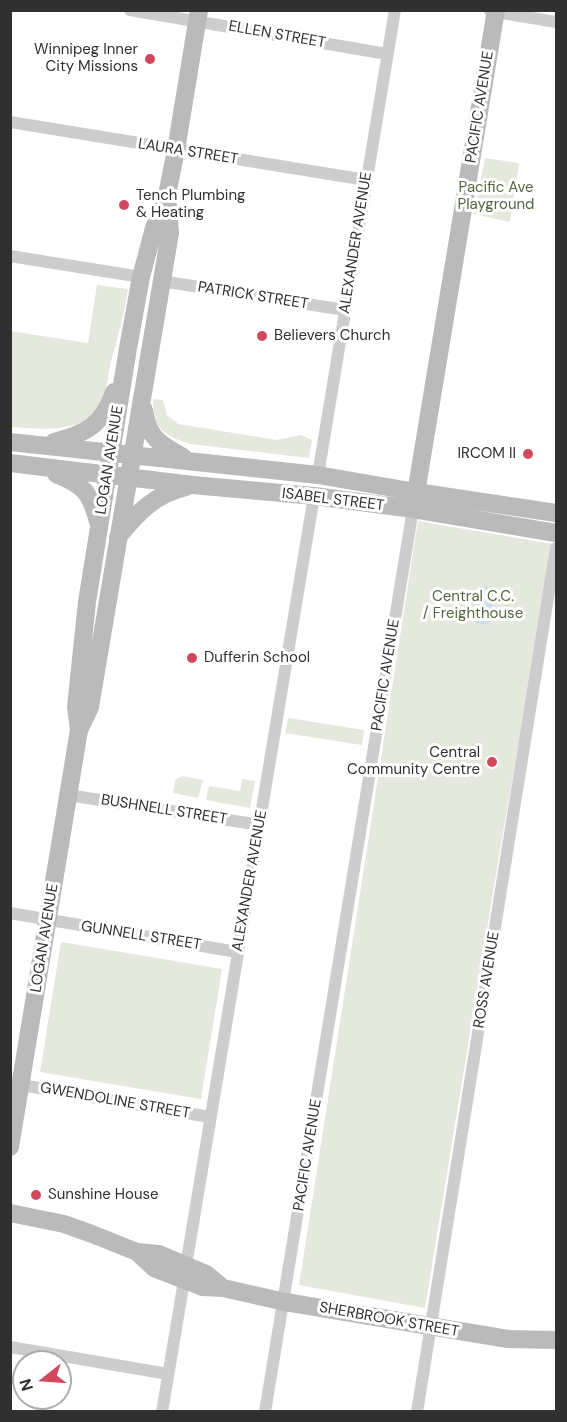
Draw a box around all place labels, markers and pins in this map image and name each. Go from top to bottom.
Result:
place label: Winnipeg Inner City Missions [34,41,138,76]
marker: Winnipeg Inner City Missions [143,52,157,66]
place label: Tench Plumbing & Heating [136,187,245,222]
marker: Tench Plumbing & Heating [117,198,131,212]
place label: Believers Church [274,327,390,345]
marker: Believers Church [255,329,269,343]
place label: IRCOM II [458,445,516,463]
marker: IRCOM II [521,447,535,461]
place label: Dufferin School [204,649,310,667]
marker: Dufferin School [185,651,199,665]
place label: Central Community Centre [347,744,480,779]
marker: Central Community Centre [485,755,499,769]
place label: Sunshine House [48,1186,159,1204]
marker: Sunshine House [29,1188,43,1202]

